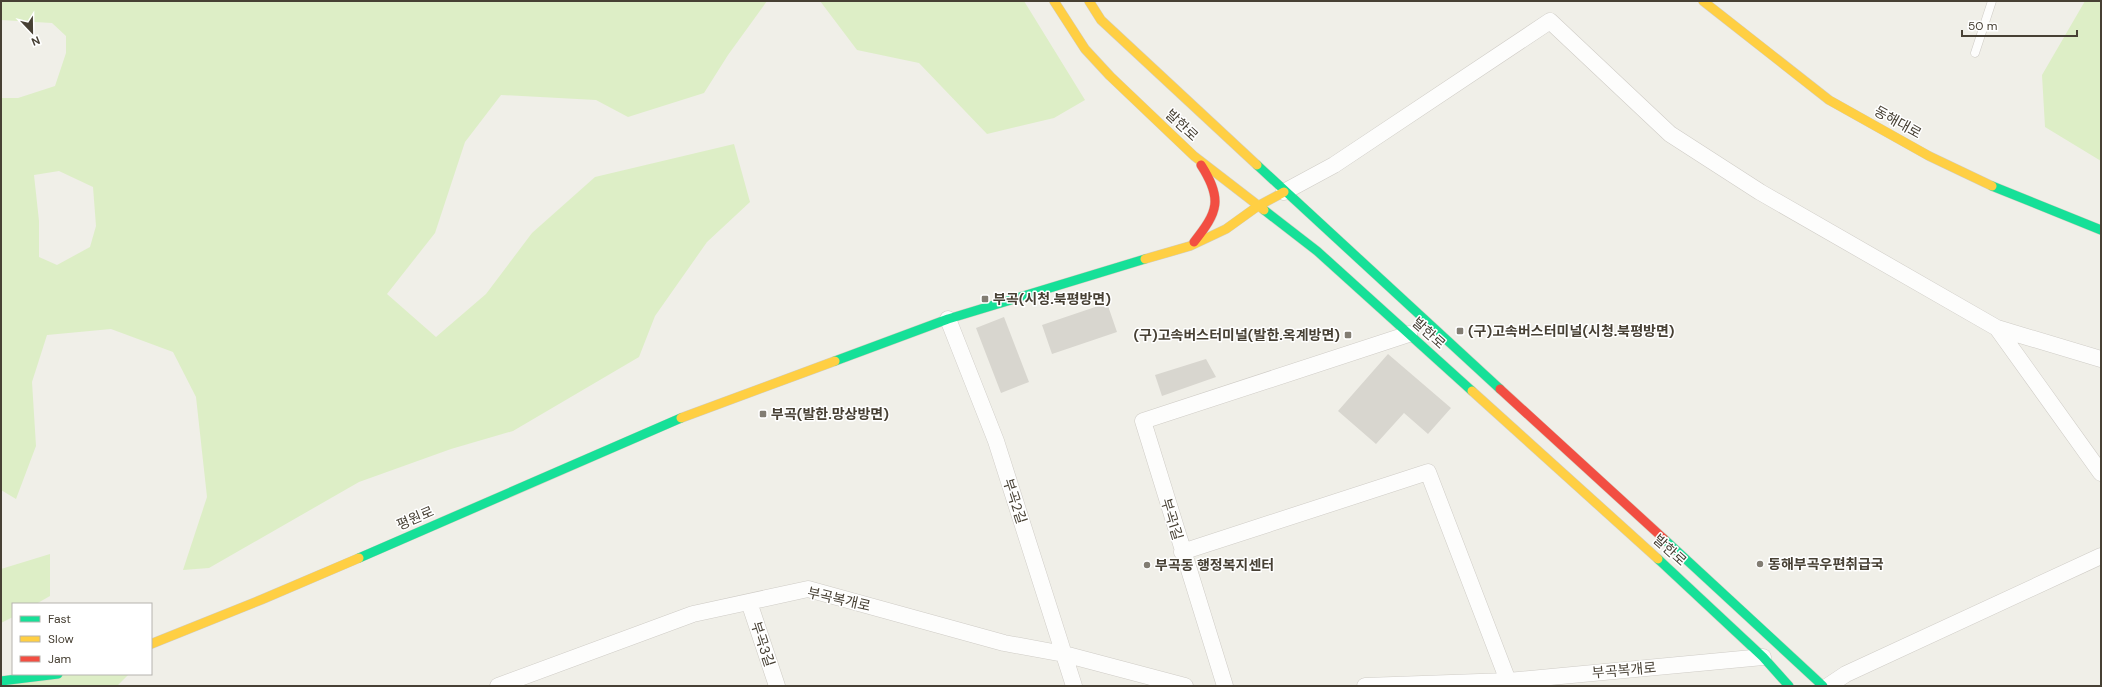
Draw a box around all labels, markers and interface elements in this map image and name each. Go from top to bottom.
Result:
north arrow [12,12,52,52]
scale bar [1962,12,2077,38]
text: 50 m [1968,18,1997,34]
text: N [29,33,42,49]
street label: 동해대로 [1871,102,1925,142]
street label: 발한로 [1162,105,1202,145]
place label: 부곡(시청.북평방면) [993,290,1111,308]
marker: 부곡(시청.북평방면) [980,294,990,304]
street label: 발한로 [1409,313,1449,353]
place label: (구)고속버스터미널(시청.북평방면) [1468,322,1675,340]
place label: (구)고속버스터미널(발한.옥계방면) [1133,326,1340,344]
marker: (구)고속버스터미널(시청.북평방면) [1455,326,1465,336]
marker: (구)고속버스터미널(발한.옥계방면) [1343,330,1353,340]
place label: 부곡(발한.망상방면) [771,405,889,423]
marker: 부곡(발한.망상방면) [758,409,768,419]
street label: 부곡2길 [999,476,1031,526]
street label: 부곡1길 [1157,496,1187,542]
street label: 평원로 [394,502,436,534]
street label: 발한로 [1650,530,1690,570]
place label: 동해부곡우편취급국 [1768,555,1884,573]
place label: 부곡동 행정복지센터 [1155,556,1274,574]
marker: 동해부곡우편취급국 [1755,559,1765,569]
marker: 부곡동 행정복지센터 [1142,560,1152,570]
street label: 부곡복개로 [806,583,873,615]
legend [12,603,152,675]
text: Fast [48,611,71,627]
street label: 부곡3길 [747,619,779,669]
text: Slow [48,631,74,647]
text: Jam [48,651,71,667]
street label: 부곡복개로 [1591,658,1657,682]

